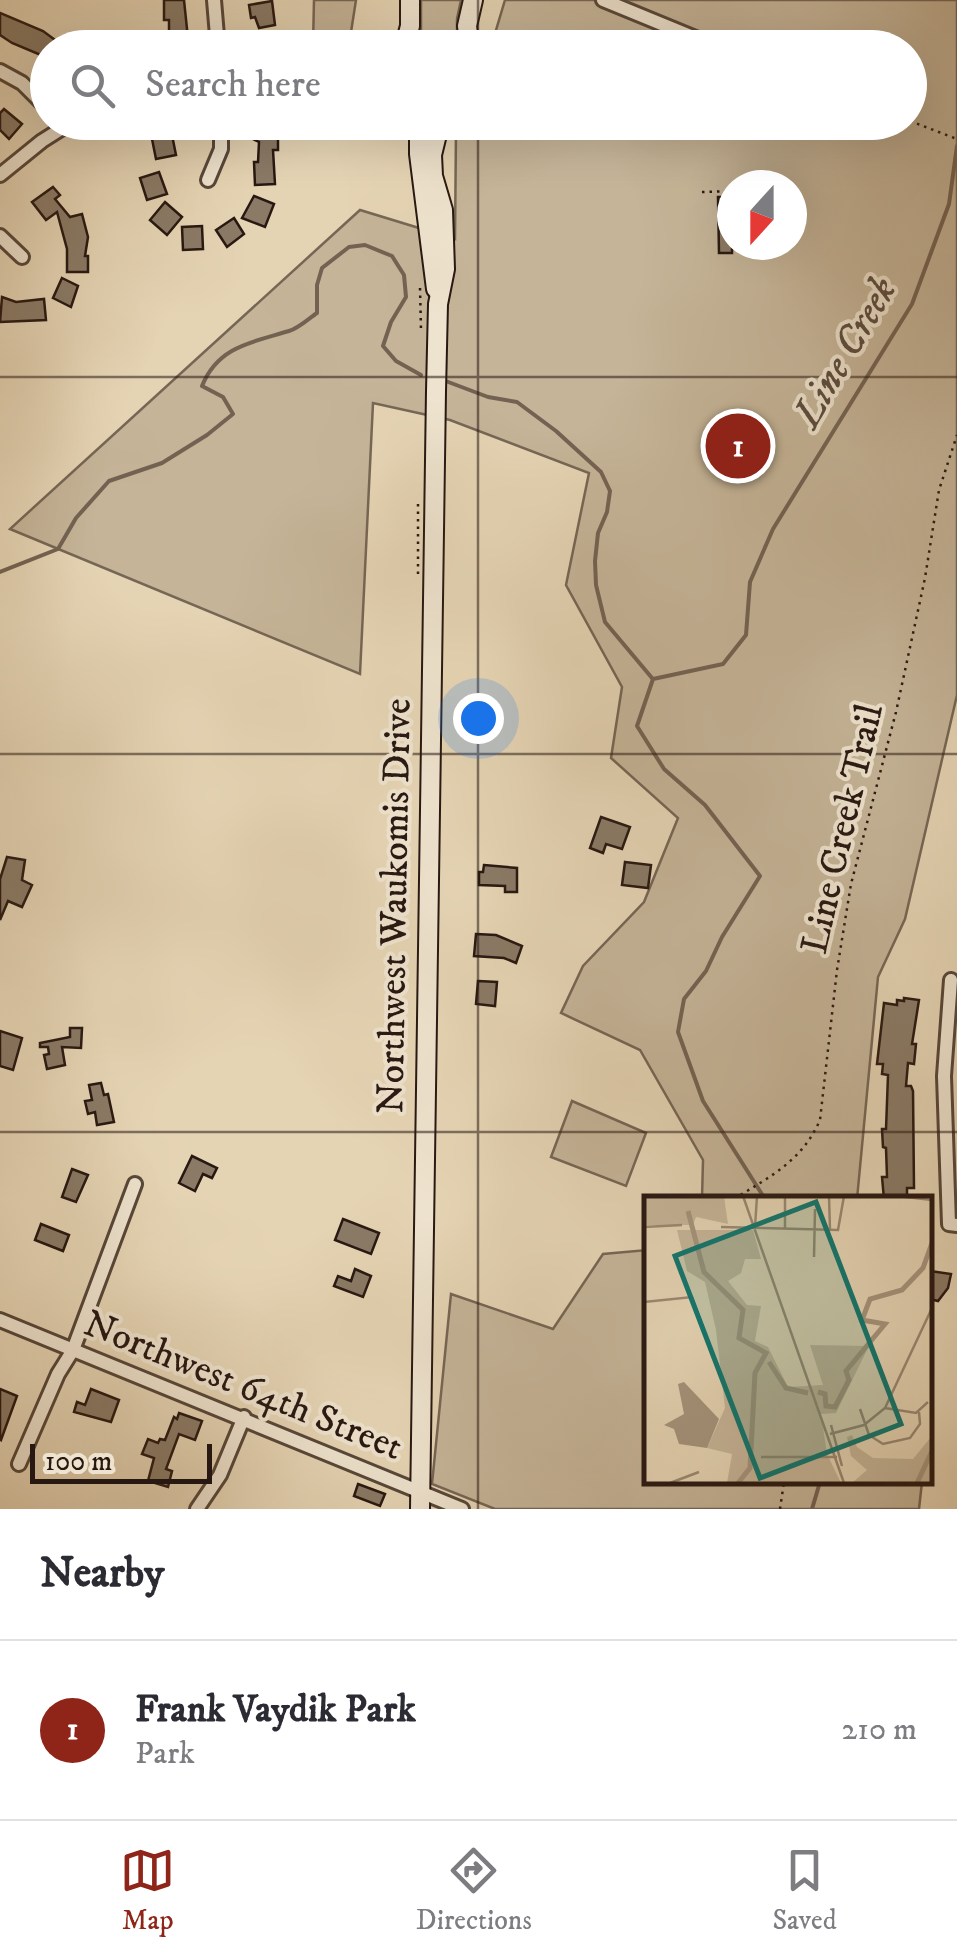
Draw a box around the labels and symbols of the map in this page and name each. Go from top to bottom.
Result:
north arrow [717,170,807,260]
water label: Line Creek [782,269,909,439]
pin: 1 [706,408,770,484]
your location [453,693,504,744]
street label: Northwest Waukomis Drive [367,698,423,1114]
street label: Line Creek Trail [791,699,895,959]
inset map [644,1196,932,1484]
street label: Northwest 64th Street [77,1300,409,1472]
scale bar [30,1439,212,1484]

